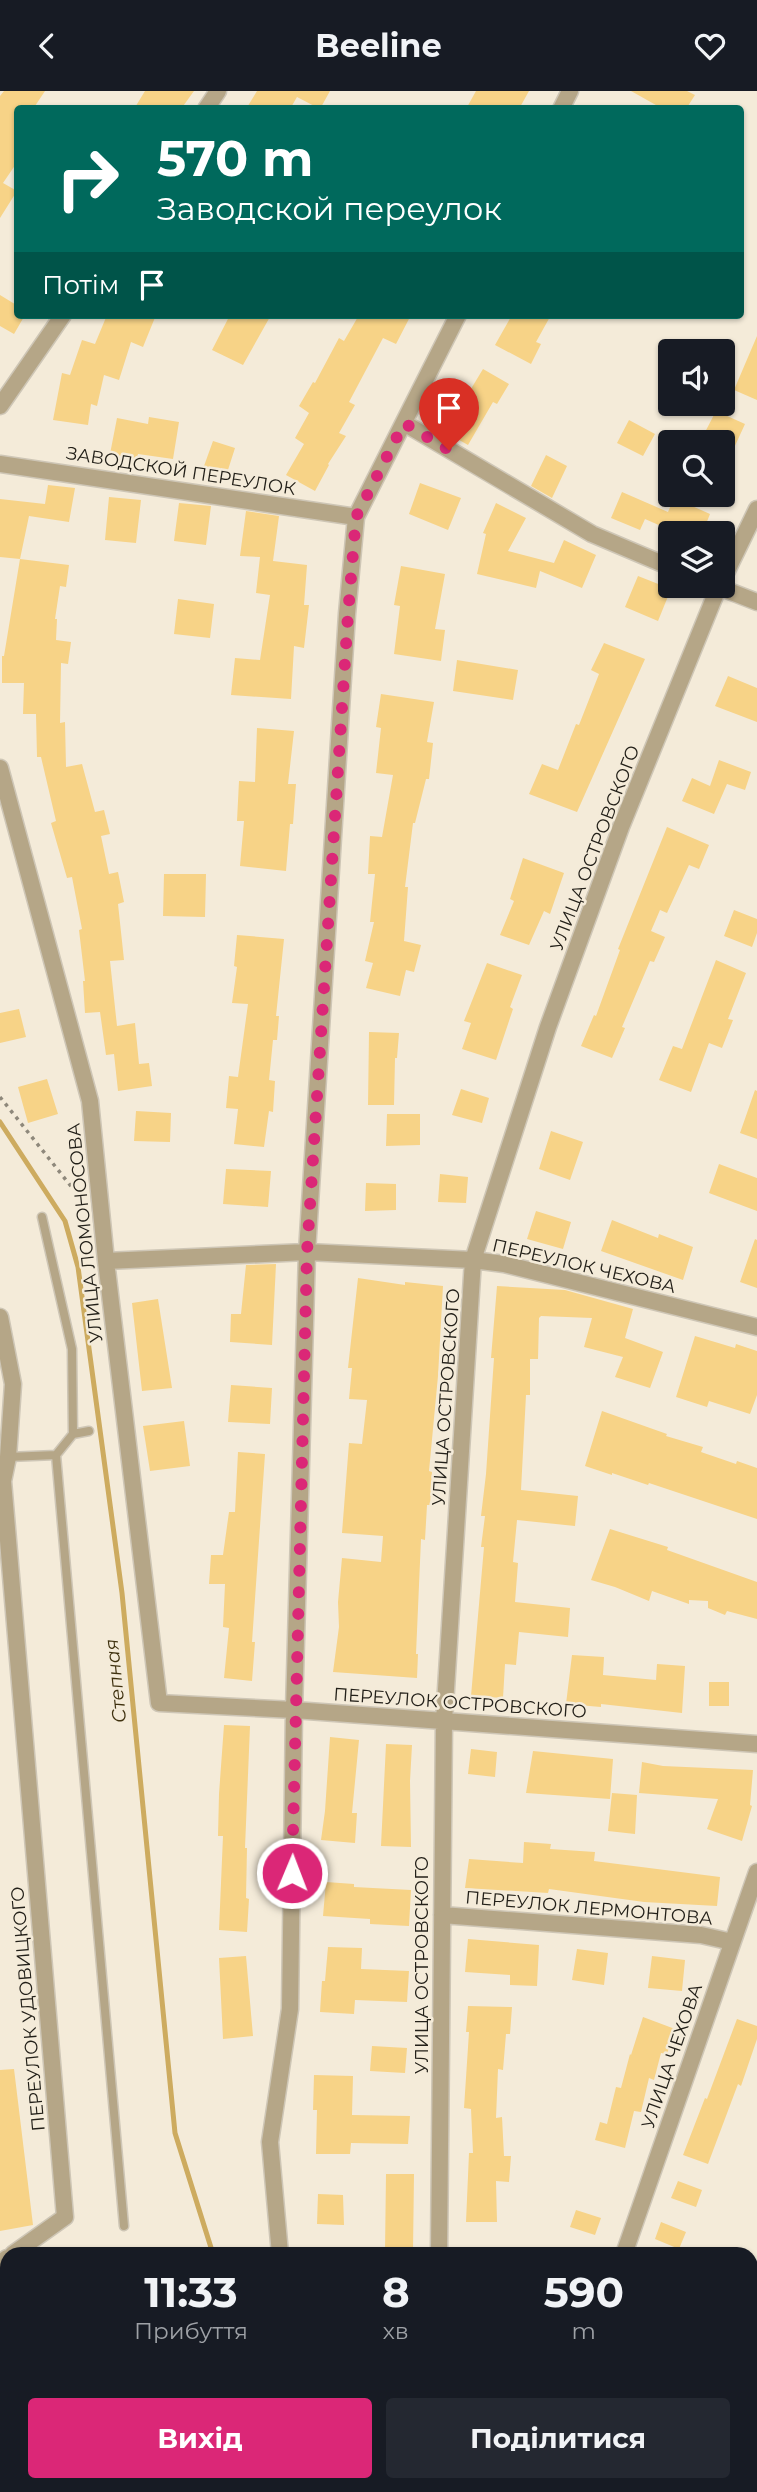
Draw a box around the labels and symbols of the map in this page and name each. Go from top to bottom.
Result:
pin [419,378,479,450]
street label: ЗАВОДСКОЙ ПЕРЕУЛОК [65,442,298,500]
street label: УЛИЦА ОСТРОВСКОГО [546,742,644,954]
street label: УЛИЦА ЛОМОНОСОВА [62,1122,107,1344]
street label: ПЕРЕУЛОК ЧЕХОВА [490,1234,678,1298]
street label: УЛИЦА ОСТРОВСКОГО [427,1287,465,1507]
water label: Степная [100,1638,131,1724]
street label: ПЕРЕУЛОК ОСТРОВСКОГО [333,1683,587,1723]
position arrow [255,1836,329,1910]
street label: УЛИЦА ОСТРОВСКОГО [411,1856,433,2074]
street label: ПЕРЕУЛОК УДОВИЦКОГО [6,1886,50,2132]
street label: ПЕРЕУЛОК ЛЕРМОНТОВА [464,1886,714,1930]
street label: УЛИЦА ЧЕХОВА [637,1980,707,2131]

